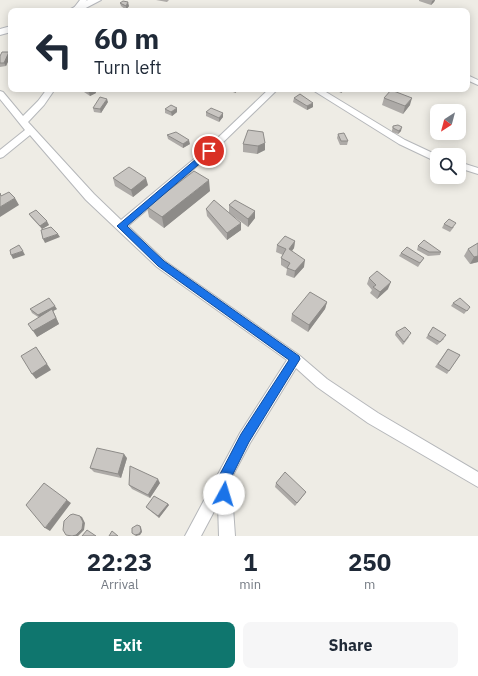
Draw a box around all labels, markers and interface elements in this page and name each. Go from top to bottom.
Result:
text: 60 m [94,20,159,57]
icon: left [28,24,80,76]
text: Turn left [94,56,162,79]
north arrow [430,104,466,140]
map controls [430,104,466,184]
pin [192,134,226,168]
icon: arrive [198,140,220,162]
button: search [430,148,466,184]
position arrow [203,473,245,515]
text: 22:23 [87,546,152,578]
text: 1 [243,546,257,578]
text: 250 [348,546,391,578]
text: Arrival [101,576,139,593]
text: min [239,576,261,593]
text: m [364,576,375,593]
button: Exit [20,622,235,668]
button: Share [243,622,458,668]

